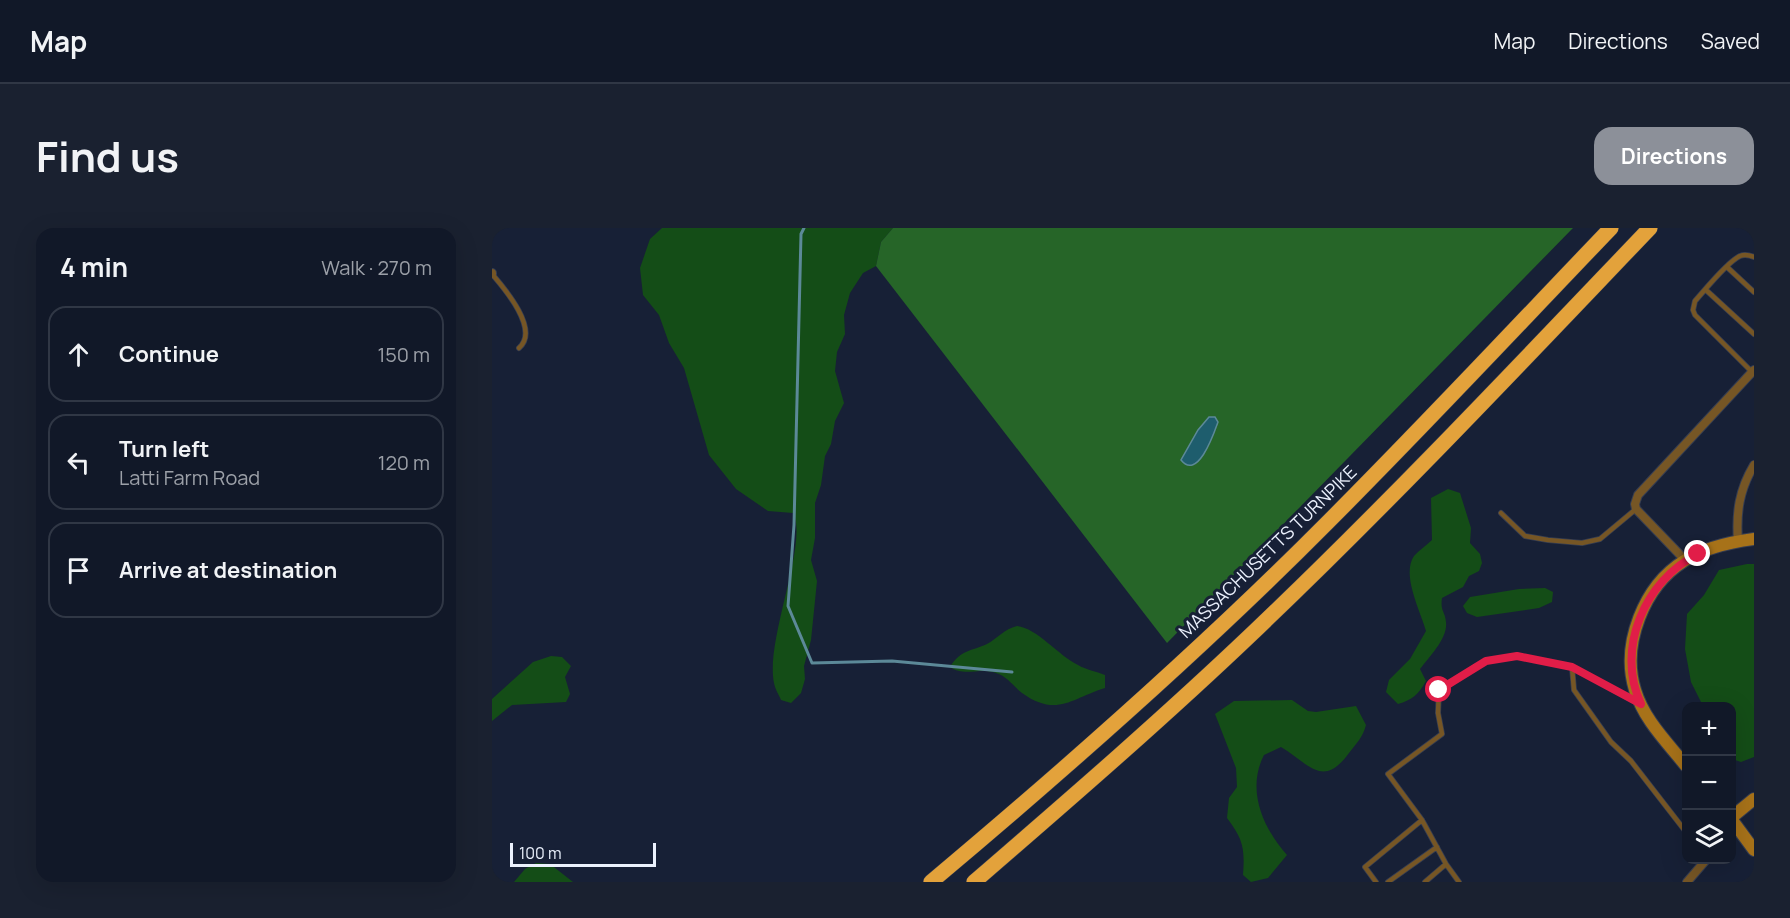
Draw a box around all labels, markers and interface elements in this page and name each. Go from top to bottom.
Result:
text: Map [30,22,87,60]
text: Map [1494,27,1535,55]
text: Directions [1568,27,1668,55]
text: Saved [1701,27,1760,55]
text: Find us [36,127,179,185]
button: Directions [1594,127,1754,185]
text: 4 min [60,249,128,285]
text: Walk · 270 m [321,254,432,281]
icon: ahead [62,338,95,371]
text: Continue [119,339,219,369]
text: 150 m [377,341,430,368]
text: Turn left [119,434,209,464]
icon: left [62,446,95,479]
text: 120 m [378,449,430,476]
street label: MASSACHUSETTS TURNPIKE [1173,460,1361,643]
text: Latti Farm Road [119,464,260,491]
route end [1684,540,1710,566]
icon: arrive [62,554,95,587]
text: Arrive at destination [119,555,337,585]
route start [1425,676,1451,702]
map controls [1682,702,1736,864]
button: + [1682,702,1736,756]
button: − [1682,756,1736,810]
button: layers [1682,810,1736,864]
scale bar [510,840,656,868]
text: 100 m [519,842,562,864]

